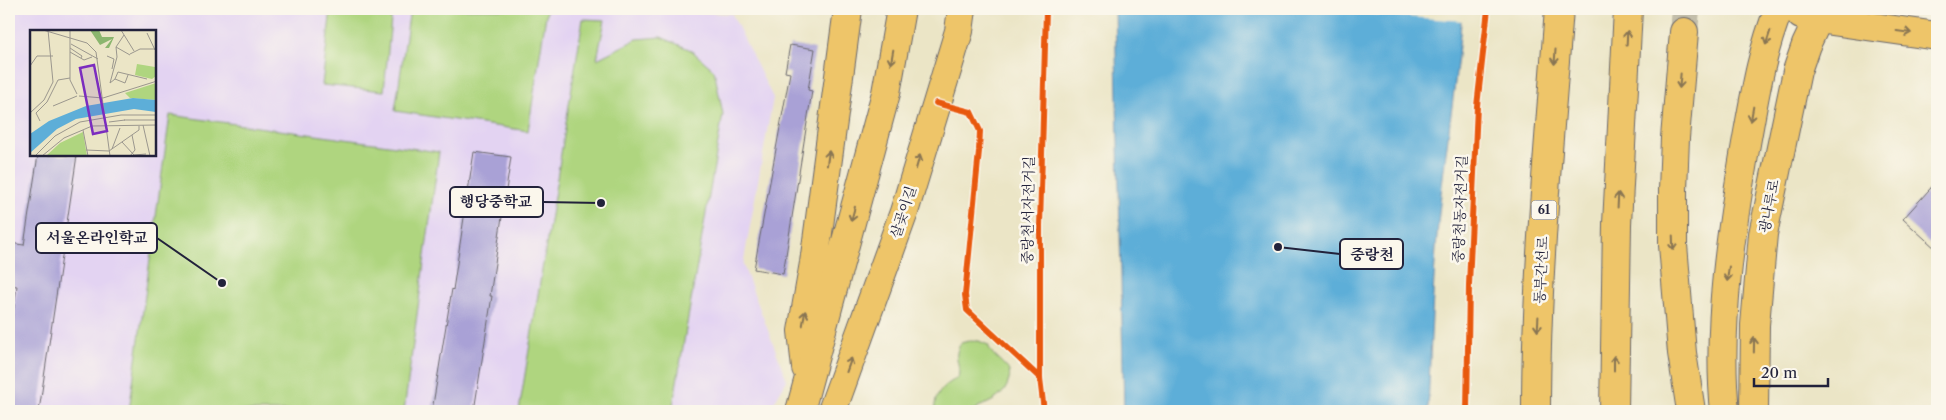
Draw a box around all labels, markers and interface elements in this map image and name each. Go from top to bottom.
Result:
one-way arrow [1895,27,1911,37]
one-way arrow [1763,29,1773,45]
inset map [30,30,156,156]
one-way arrow [1622,30,1631,46]
one-way arrow [887,48,897,64]
one-way arrow [1551,49,1560,65]
one-way arrow [1675,72,1684,88]
one-way arrow [1746,105,1756,121]
one-way arrow [823,150,833,166]
one-way arrow [914,154,924,170]
street label: 중랑천동자전거길 [1449,155,1471,263]
street label: 중랑천서자전거길 [1018,156,1038,264]
street label: 광나루로 [1755,177,1783,234]
street label: 살곶이길 [886,183,920,241]
callout: 행당중학교 [450,187,543,217]
text: 행당중학교 [460,192,533,211]
one-way arrow [1613,192,1623,208]
road number: 61 [1532,200,1556,220]
one-way arrow [848,206,858,222]
callout: 서울온라인학교 [36,223,157,253]
text: 서울온라인학교 [46,228,148,247]
street label: 동부간선로 [1530,235,1552,304]
one-way arrow [1669,235,1678,251]
callout: 중랑천 [1340,239,1403,269]
text: 중랑천 [1350,245,1394,264]
one-way arrow [1723,266,1733,282]
one-way arrow [800,311,810,327]
one-way arrow [1533,316,1542,332]
one-way arrow [1750,337,1759,353]
one-way arrow [1609,355,1619,371]
scale bar [1754,355,1827,387]
one-way arrow [845,358,854,374]
text: 20 m [1761,363,1797,382]

